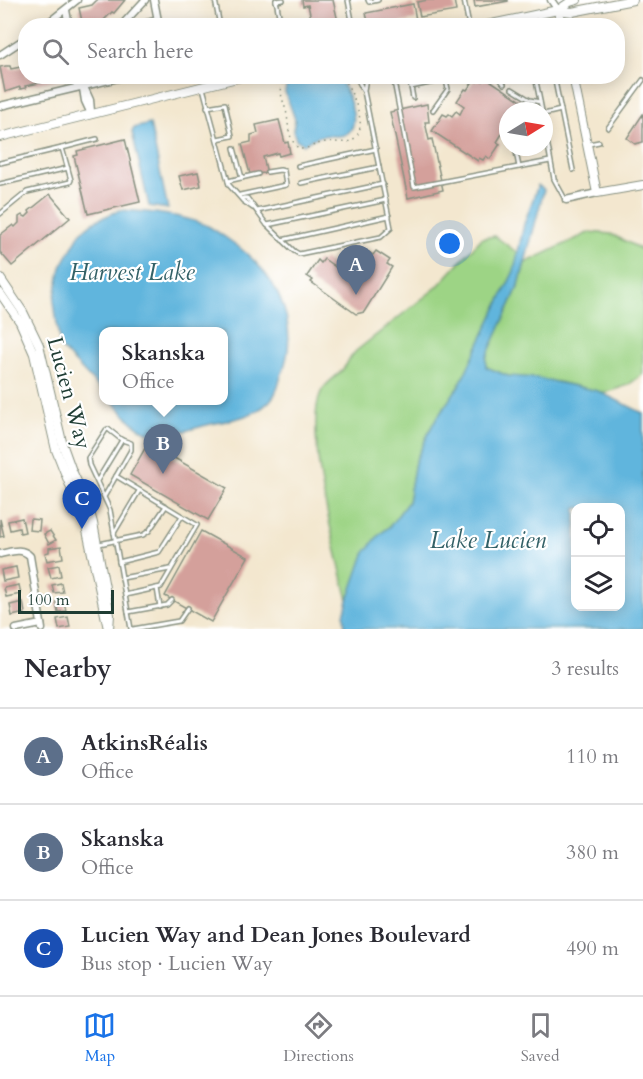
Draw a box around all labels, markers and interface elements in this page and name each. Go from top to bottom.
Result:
search box [18,18,625,84]
icon: search [39,35,72,68]
text: Search here [87,36,194,66]
north arrow [499,102,553,156]
your location [435,229,464,258]
pin: A [336,246,376,295]
water label: Harvest Lake [69,256,196,289]
popup [99,327,228,405]
street label: Lucien Way [40,333,99,453]
text: Skanska [122,338,205,368]
text: Office [122,368,175,395]
pin: B [144,424,182,474]
pin: C [62,480,101,529]
map controls [571,503,625,611]
button: locate [571,503,625,557]
water label: Lake Lucien [430,524,547,557]
button: layers [571,557,625,611]
scale bar [18,587,114,614]
text: 100 m [27,589,69,611]
text: Nearby [24,651,112,686]
text: 3 results [551,655,619,682]
text: AtkinsRéalis [81,728,208,758]
text: A [36,743,51,770]
text: 110 m [566,743,619,770]
text: Office [81,758,134,785]
text: Skanska [81,824,164,854]
text: B [36,839,51,866]
text: 380 m [566,839,619,866]
text: Office [81,854,134,881]
text: Lucien Way and Dean Jones Boulevard [81,920,471,950]
text: C [36,935,51,962]
text: 490 m [566,935,619,962]
text: Bus stop · Lucien Way [81,950,273,977]
tab: Map [83,1009,116,1067]
tab: Directions [283,1009,354,1067]
tab: Saved [521,1009,560,1067]

